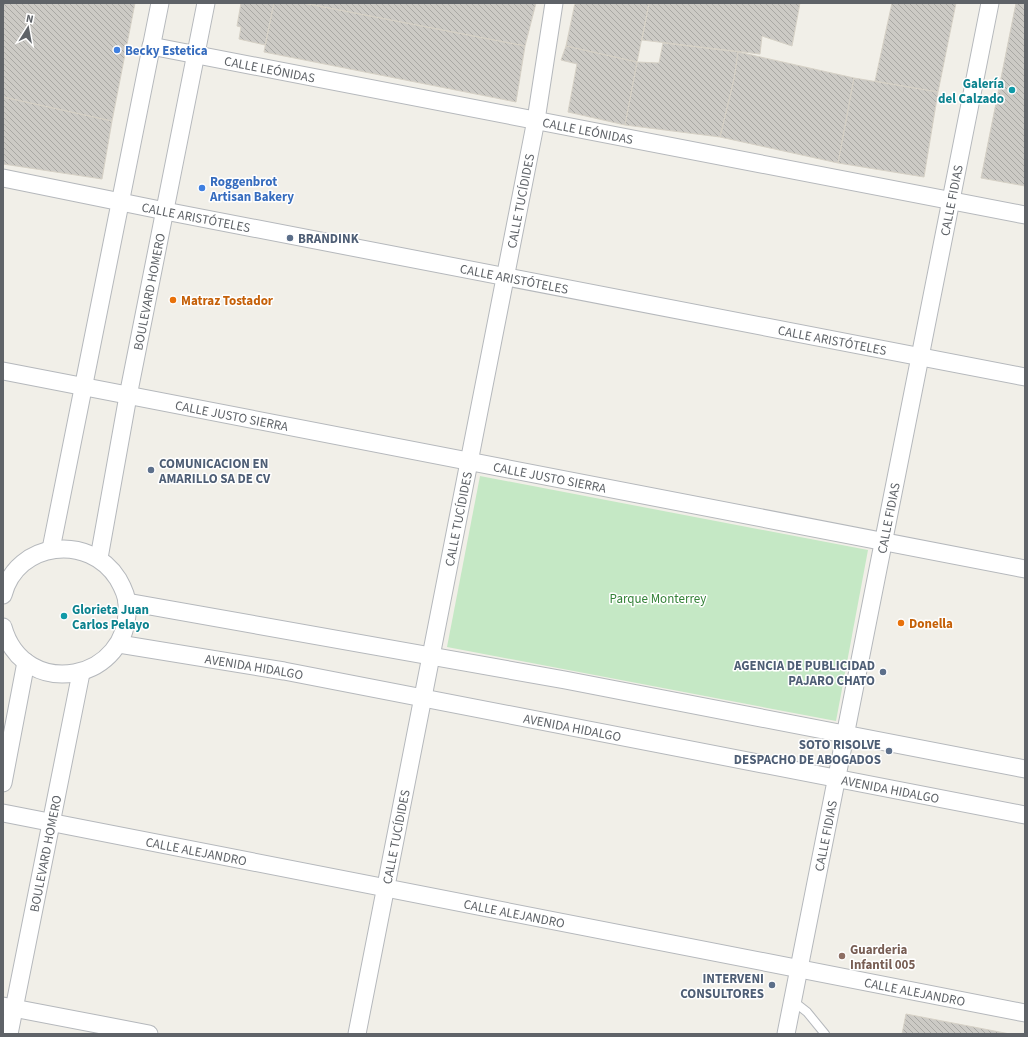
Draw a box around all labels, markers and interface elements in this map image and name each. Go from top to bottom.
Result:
north arrow [8,8,48,48]
text: N [25,11,35,27]
place label: Becky Estetica [125,42,208,60]
marker: Becky Estetica [112,45,122,55]
street label: CALLE LEÓNIDAS [223,52,317,88]
place label: Galería del Calzado [938,75,1004,108]
marker: Galería del Calzado [1007,85,1017,95]
street label: CALLE LEÓNIDAS [541,114,635,149]
street label: CALLE TUCÍDIDES [503,152,539,250]
street label: CALLE FIDIAS [936,163,968,237]
place label: Roggenbrot Artisan Bakery [209,173,294,206]
marker: Roggenbrot Artisan Bakery [197,183,207,193]
street label: CALLE ARISTÓTELES [140,198,252,237]
place label: BRANDINK [298,230,360,248]
street label: BOULEVARD HOMERO [129,232,170,352]
marker: BRANDINK [285,233,295,243]
street label: CALLE ARISTÓTELES [458,260,570,299]
place label: Matraz Tostador [181,292,274,310]
marker: Matraz Tostador [168,295,178,305]
street label: CALLE ARISTÓTELES [776,322,888,360]
street label: CALLE JUSTO SIERRA [173,397,291,436]
place label: COMUNICACION EN AMARILLO SA DE CV [158,455,271,488]
street label: CALLE JUSTO SIERRA [492,458,609,498]
marker: COMUNICACION EN AMARILLO SA DE CV [146,465,156,475]
street label: CALLE TUCÍDIDES [441,470,477,568]
street label: CALLE FIDIAS [873,481,905,555]
park label: Parque Monterrey [610,590,706,608]
place label: Glorieta Juan Carlos Pelayo [72,601,149,634]
marker: Glorieta Juan Carlos Pelayo [59,611,69,621]
place label: Donella [909,615,953,633]
marker: Donella [896,618,906,628]
street label: AVENIDA HIDALGO [204,650,305,685]
place label: AGENCIA DE PUBLICIDAD PAJARO CHATO [733,657,875,690]
marker: AGENCIA DE PUBLICIDAD PAJARO CHATO [878,667,888,677]
street label: AVENIDA HIDALGO [522,710,623,746]
place label: SOTO RISOLVE DESPACHO DE ABOGADOS [734,736,881,769]
marker: SOTO RISOLVE DESPACHO DE ABOGADOS [884,746,894,756]
street label: AVENIDA HIDALGO [840,772,941,808]
street label: CALLE TUCÍDIDES [379,788,415,886]
street label: BOULEVARD HOMERO [26,794,66,914]
street label: CALLE FIDIAS [810,799,842,873]
street label: CALLE ALEJANDRO [144,833,248,871]
street label: CALLE ALEJANDRO [462,895,566,933]
place label: Guarderia Infantil 005 [850,941,915,974]
marker: Guarderia Infantil 005 [837,951,847,961]
place label: INTERVENI CONSULTORES [680,970,764,1003]
street label: CALLE ALEJANDRO [862,974,967,1011]
marker: INTERVENI CONSULTORES [767,980,777,990]

